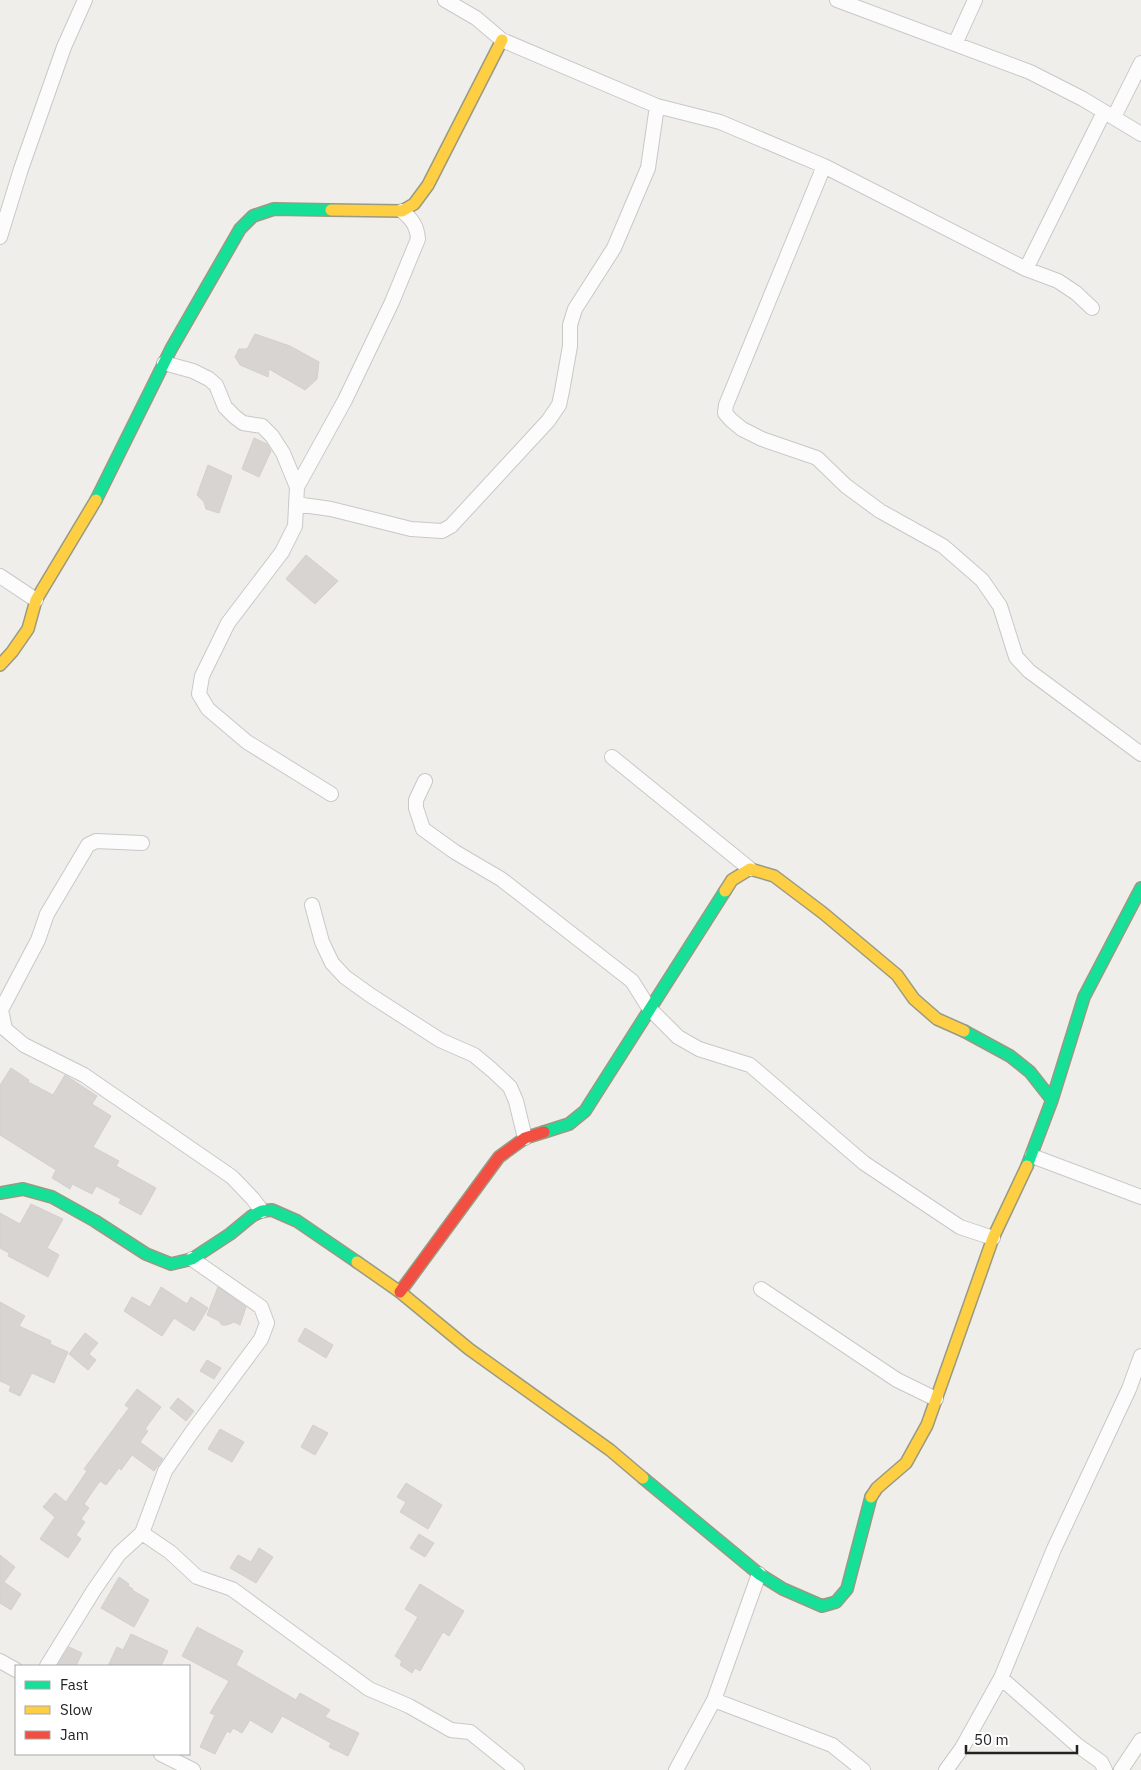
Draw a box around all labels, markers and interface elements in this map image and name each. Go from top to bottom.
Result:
legend [15,1665,190,1755]
text: Fast [60,1675,88,1694]
text: Slow [60,1700,93,1719]
scale bar [966,1722,1077,1754]
text: Jam [60,1725,89,1744]
text: 50 m [974,1730,1009,1749]

